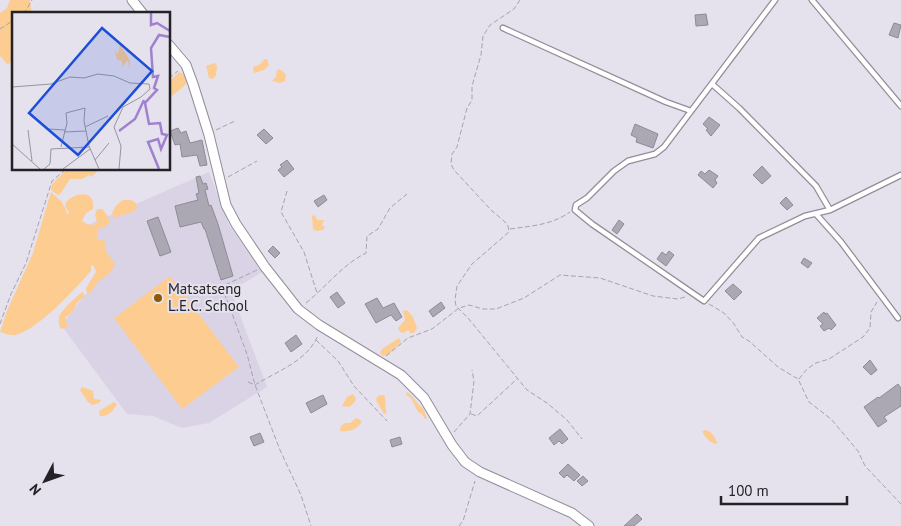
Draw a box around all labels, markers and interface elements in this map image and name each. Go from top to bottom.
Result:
inset map [12,12,170,170]
place label: Matsatseng L.E.C. School [168,279,249,315]
marker: Matsatseng L.E.C. School [152,292,164,304]
north arrow [20,456,70,506]
scale bar [721,474,847,506]
text: N [25,480,45,499]
text: 100 m [728,481,769,500]

